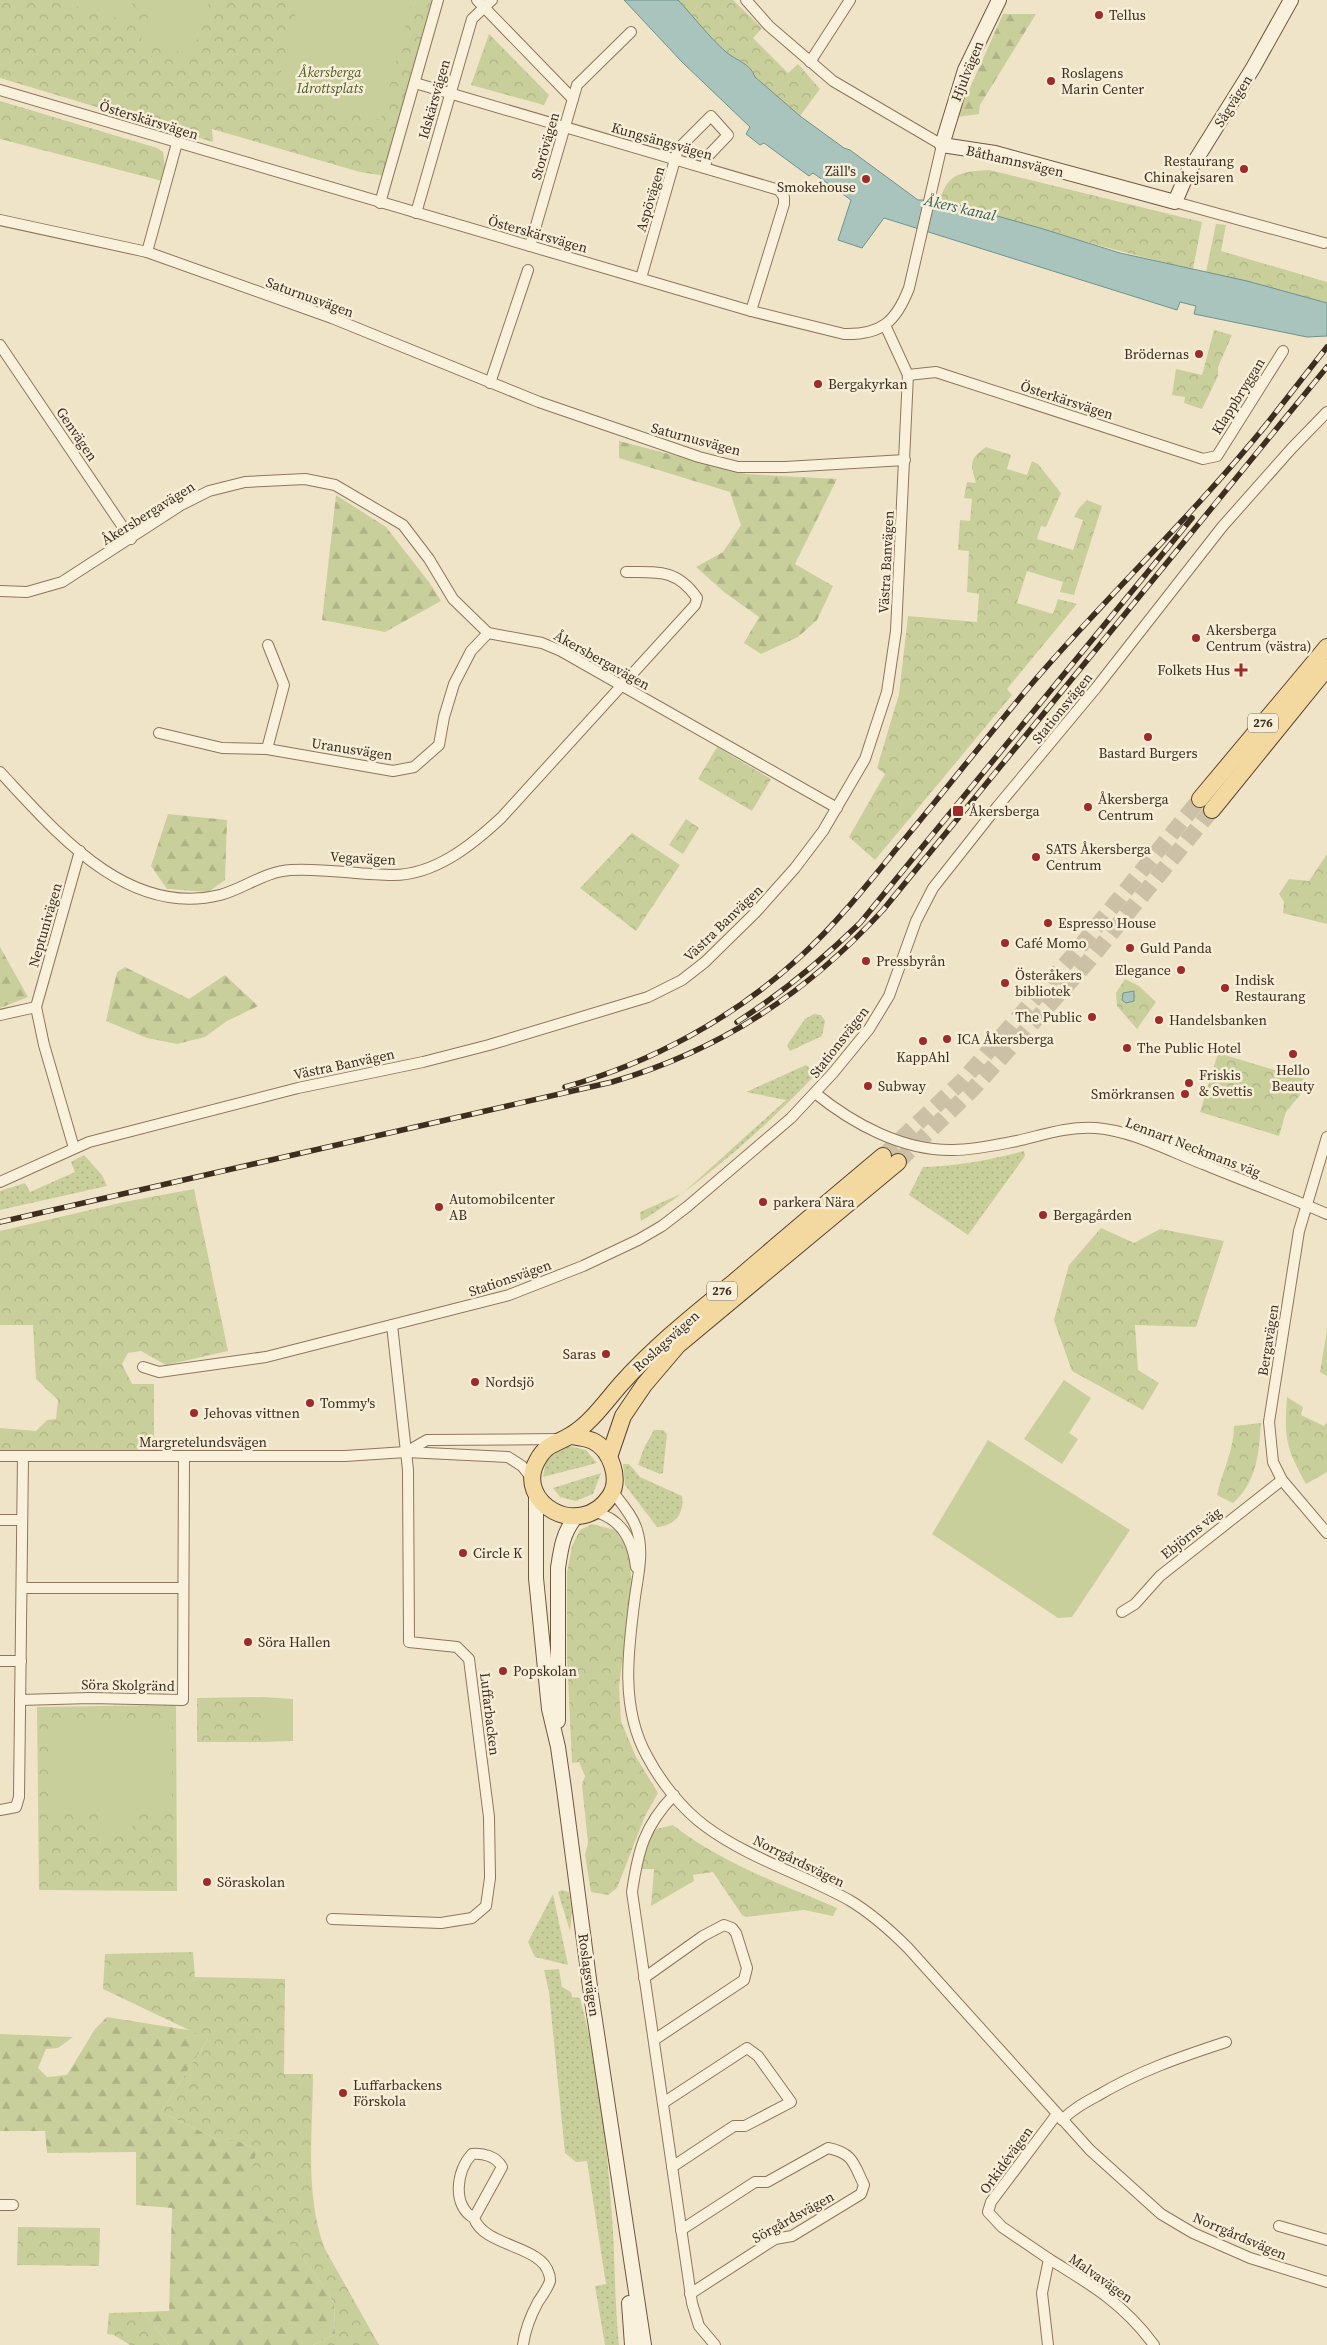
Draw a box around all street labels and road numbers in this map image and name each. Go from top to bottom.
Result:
street label: Hjulvägen [946,37,988,104]
street label: Idskärsvägen [413,56,455,141]
street label: Sågvägen [1209,71,1257,131]
street label: Österskärsvägen [97,95,201,145]
street label: Storövägen [526,109,564,182]
street label: Kungsängsvägen [609,117,715,165]
street label: Båthamnsvägen [964,140,1066,182]
street label: Aspövägen [631,163,670,234]
street label: Österskärsvägen [486,210,591,258]
street label: Saturnusvägen [263,272,357,322]
street label: Klappbryggan [1206,353,1270,438]
street label: Österkärsvägen [1018,376,1117,425]
street label: Genvägen [52,403,103,465]
street label: Saturnusvägen [649,417,744,461]
street label: Åkersbergavägen [97,476,199,550]
street label: Västra Banvägen [873,510,899,614]
street label: Åkersbergavägen [550,625,654,695]
street label: Stationsvägen [1027,668,1097,748]
road number: 276 [1248,714,1278,732]
street label: Uranusvägen [310,733,394,765]
street label: Vegavägen [330,846,397,870]
street label: Neptunivägen [23,880,67,970]
street label: Västra Banvägen [679,880,767,966]
street label: Stationsvägen [805,1001,874,1082]
street label: Västra Banvägen [292,1043,397,1084]
street label: Lennart Neckmans väg [1122,1112,1264,1182]
street label: Stationsvägen [466,1254,555,1301]
road number: 276 [707,1282,737,1300]
street label: Bergavägen [1252,1302,1284,1377]
street label: Roslagsvägen [628,1305,704,1376]
street label: Margretelundsvägen [139,1432,268,1452]
street label: Ebjörns väg [1156,1502,1226,1564]
street label: Luffarbacken [475,1672,505,1757]
street label: Söra Skolgränd [81,1674,175,1696]
street label: Norrgårdsvägen [750,1830,849,1892]
street label: Roslagsvägen [573,1932,605,2018]
street label: Orkidévägen [975,2122,1038,2198]
street label: Sörgårdsvägen [748,2186,838,2248]
street label: Norrgårdsvägen [1190,2207,1290,2265]
street label: Malvavägen [1065,2249,1137,2308]

